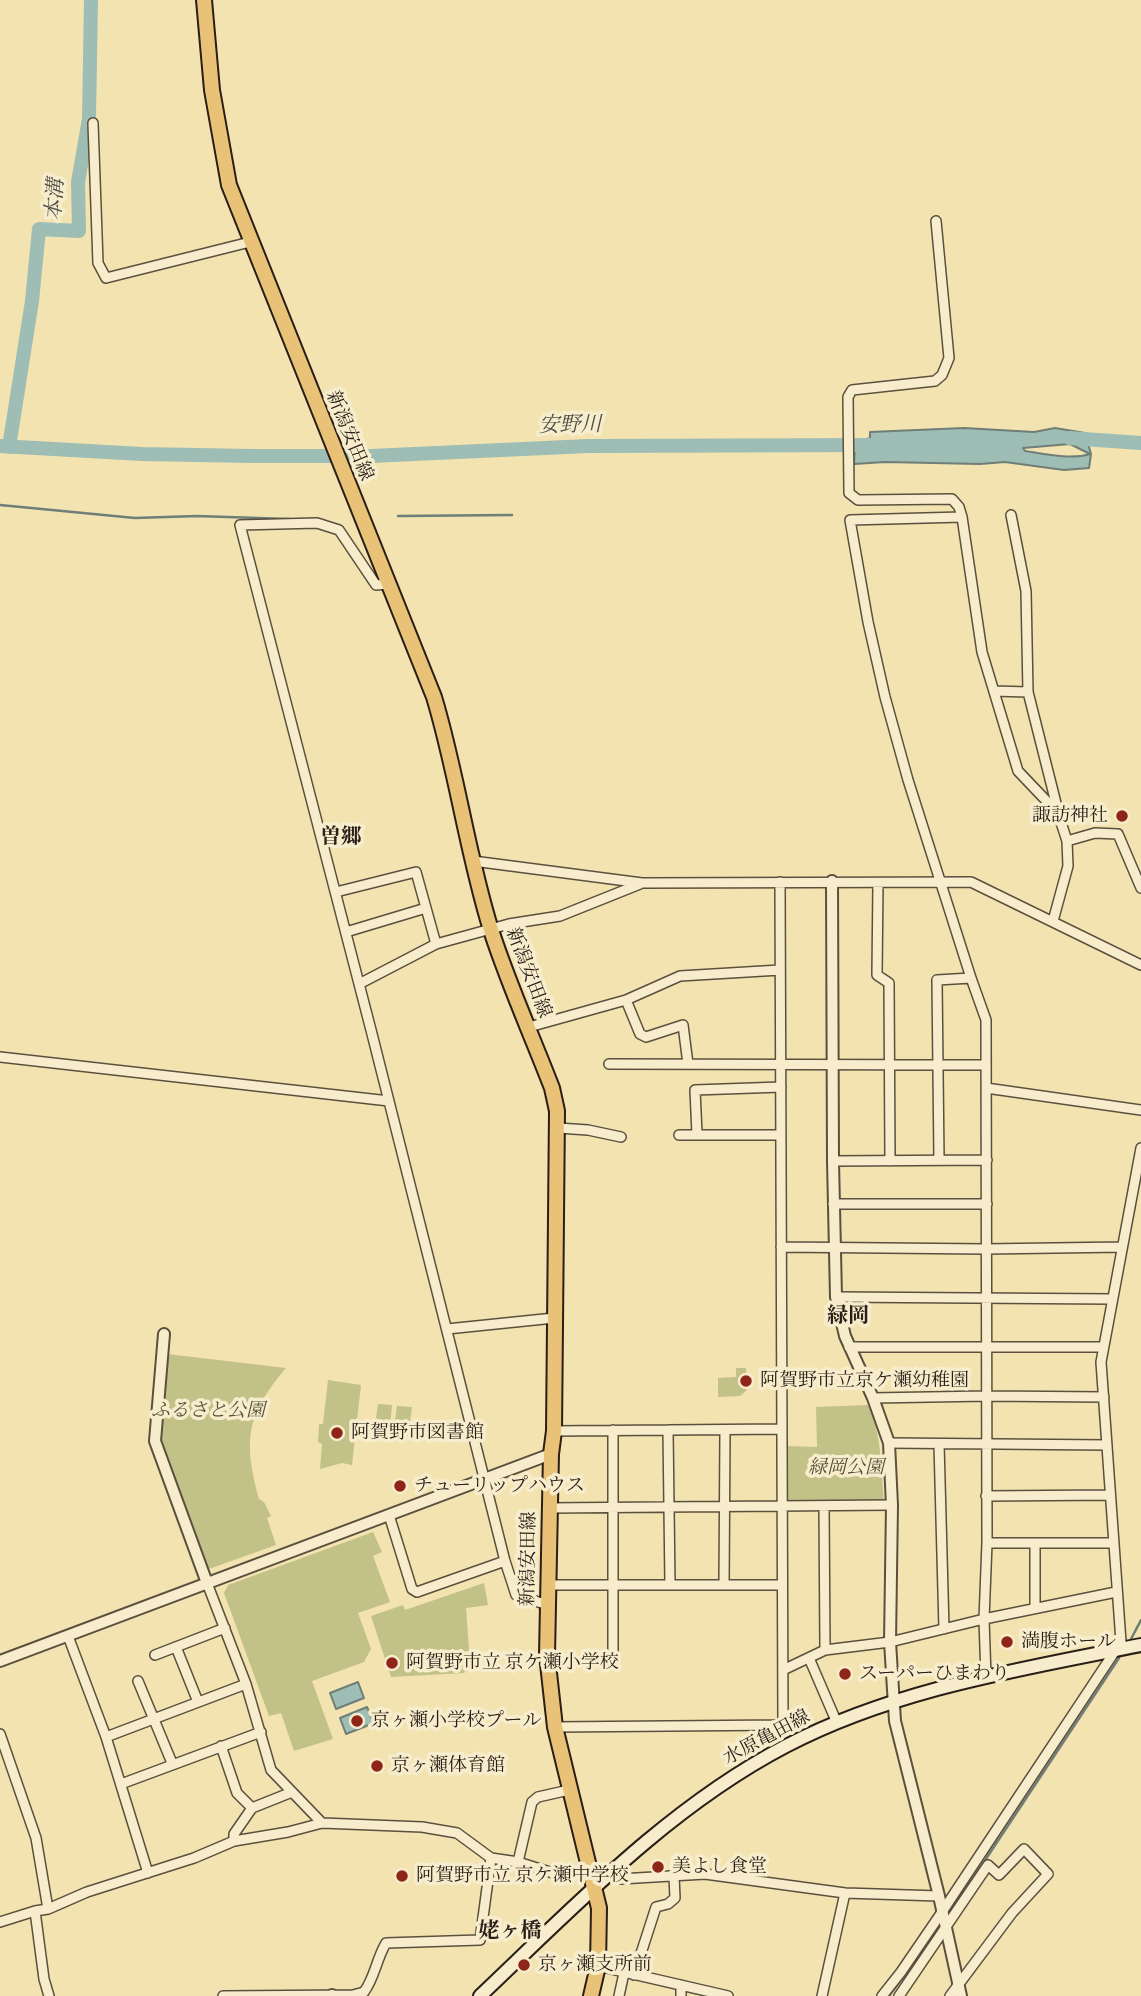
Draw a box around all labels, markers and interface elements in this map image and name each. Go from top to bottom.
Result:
water label: 本溝 [42,178,70,222]
street label: 新潟安田線 [321,388,377,484]
water label: 安野川 [538,413,602,439]
place label: 諏訪神社 [1032,805,1108,827]
marker: 諏訪神社 [1114,808,1130,824]
district label: 曽郷 [320,825,362,851]
street label: 新潟安田線 [500,925,556,1021]
district label: 緑岡 [827,1304,869,1330]
place label: 阿賀野市立京ケ瀬幼稚園 [760,1370,969,1392]
marker: 阿賀野市立京ケ瀬幼稚園 [738,1373,754,1389]
park label: ふるさと公園 [151,1400,265,1422]
place label: 阿賀野市図書館 [351,1422,484,1444]
marker: 阿賀野市図書館 [329,1425,345,1441]
park label: 緑岡公園 [808,1457,884,1479]
place label: チューリップハウス [414,1475,585,1497]
marker: チューリップハウス [392,1478,408,1494]
street label: 新潟安田線 [517,1511,541,1607]
place label: 満腹ホール [1021,1631,1116,1653]
marker: 満腹ホール [999,1634,1015,1650]
place label: 阿賀野市立 京ケ瀬小学校 [406,1652,619,1674]
marker: 阿賀野市立 京ケ瀬小学校 [384,1655,400,1671]
place label: スーパーひまわり [859,1663,1010,1685]
marker: スーパーひまわり [837,1666,853,1682]
street label: 水原亀田線 [720,1706,814,1770]
place label: 京ヶ瀬小学校プール [371,1710,541,1732]
marker: 京ヶ瀬小学校プール [349,1713,365,1729]
place label: 京ヶ瀬体育館 [391,1755,505,1777]
marker: 京ヶ瀬体育館 [369,1758,385,1774]
place label: 美よし食堂 [672,1856,767,1878]
marker: 美よし食堂 [650,1859,666,1875]
place label: 阿賀野市立 京ケ瀬中学校 [416,1865,629,1887]
marker: 阿賀野市立 京ケ瀬中学校 [394,1868,410,1884]
district label: 姥ヶ橋 [479,1919,541,1945]
place label: 京ヶ瀬支所前 [538,1954,652,1976]
marker: 京ヶ瀬支所前 [516,1957,532,1973]

